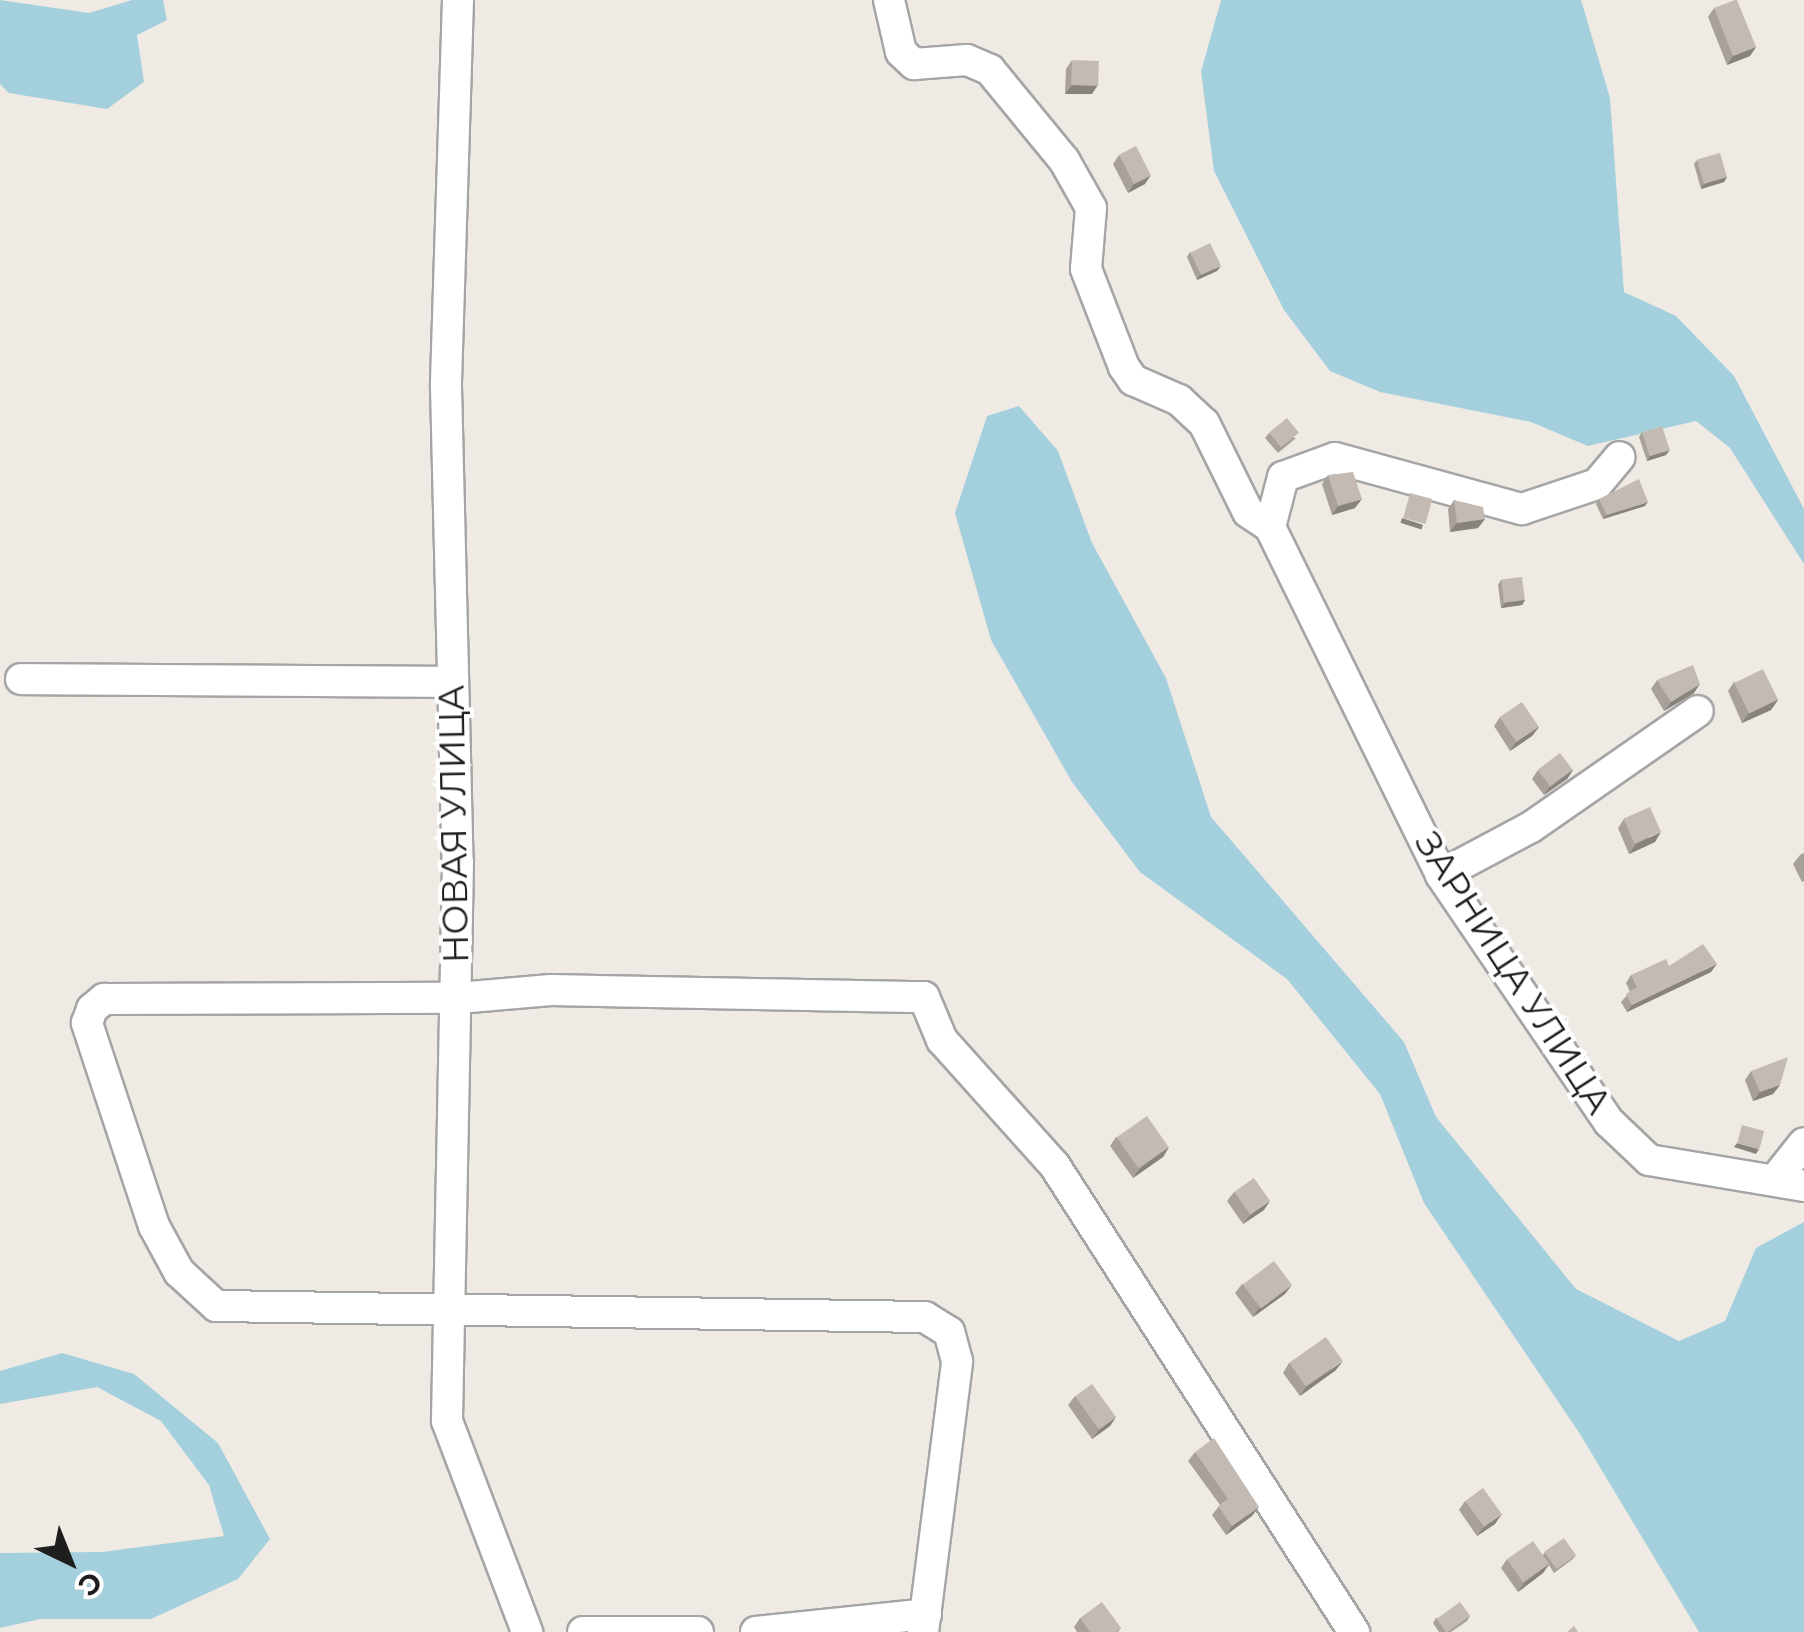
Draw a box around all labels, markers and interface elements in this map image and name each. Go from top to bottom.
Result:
street label: НОВАЯ УЛИЦА [431,684,477,964]
street label: ЗАРНИЦА УЛИЦА [1406,824,1620,1122]
north arrow [20,1512,120,1612]
text: С [71,1565,109,1603]

